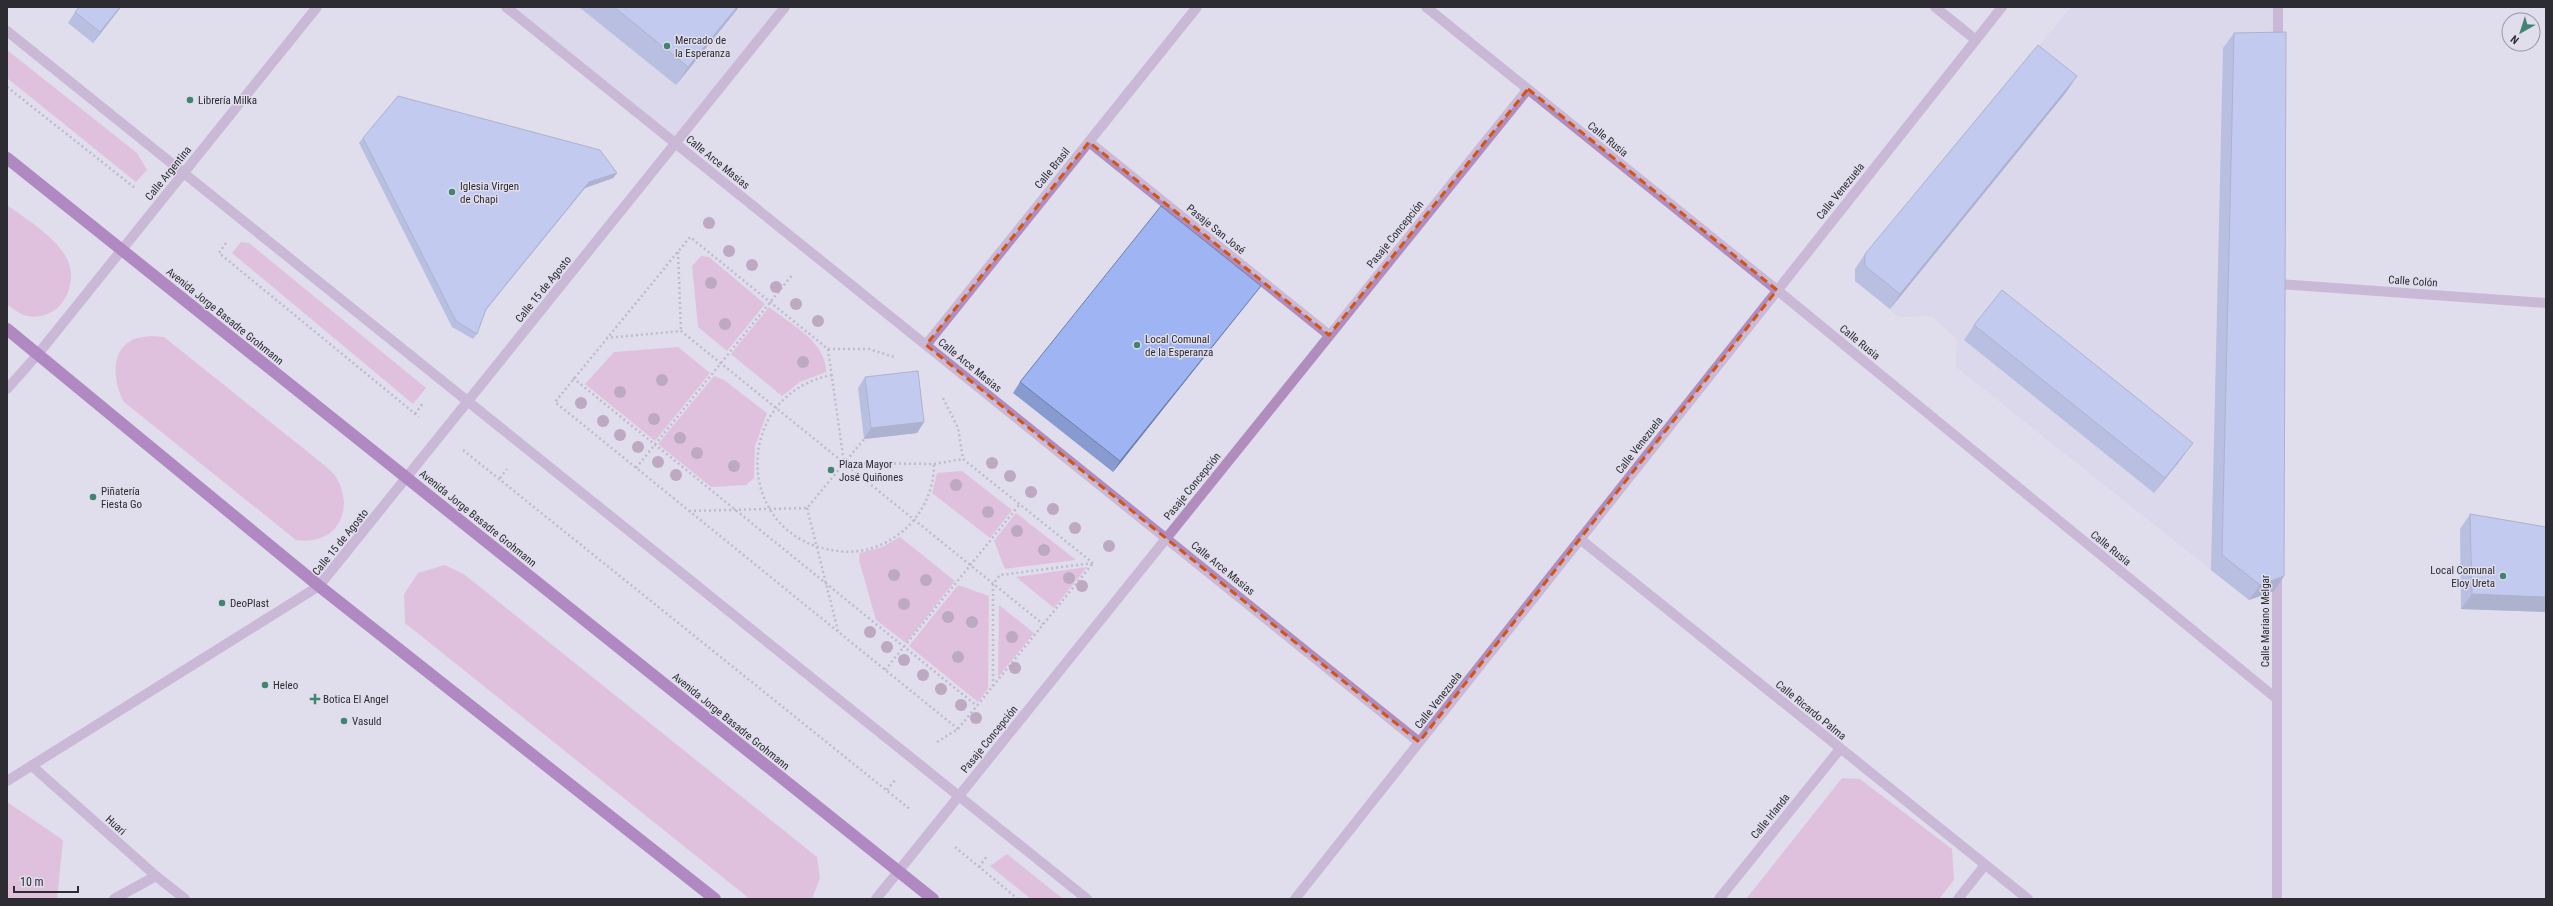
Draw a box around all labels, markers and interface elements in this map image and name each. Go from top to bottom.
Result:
north arrow [2501,12,2541,52]
text: N [2508,32,2522,47]
place label: Mercado de la Esperanza [675,34,730,60]
marker: Mercado de la Esperanza [662,41,672,51]
place label: Librería Milka [198,94,257,107]
marker: Librería Milka [185,95,195,105]
street label: Calle Rusia [1585,119,1631,160]
street label: Calle Arce Masias [683,133,752,192]
street label: Calle Argentina [143,144,194,203]
street label: Calle Brasil [1032,145,1073,191]
street label: Calle Venezuela [1814,160,1867,222]
place label: Iglesia Virgen de Chapi [460,180,519,206]
marker: Iglesia Virgen de Chapi [447,187,457,197]
street label: Pasaje Concepción [1364,198,1427,271]
street label: Pasaje San José [1184,202,1248,257]
street label: Calle 15 de Agosto [513,253,574,325]
street label: Avenida Jorge Basadre Grohmann [164,265,286,368]
street label: Calle Colón [2388,273,2438,290]
street label: Calle Rusia [1837,322,1883,363]
place label: Local Comunal de la Esperanza [1145,333,1213,359]
street label: Calle Arce Masias [935,336,1004,395]
marker: Local Comunal de la Esperanza [1132,340,1142,350]
street label: Calle Venezuela [1613,414,1666,476]
street label: Pasaje Concepción [1161,450,1224,523]
place label: Plaza Mayor José Quiñones [839,458,903,484]
marker: Plaza Mayor José Quiñones [826,465,836,475]
street label: Avenida Jorge Basadre Grohmann [417,467,539,570]
place label: Piñatería Fiesta Go [101,485,143,511]
marker: Piñatería Fiesta Go [88,492,98,502]
street label: Calle 15 de Agosto [310,506,371,578]
street label: Calle Rusia [2088,528,2134,569]
street label: Calle Arce Masias [1188,539,1257,598]
place label: Local Comunal Eloy Ureta [2430,564,2495,590]
marker: Local Comunal Eloy Ureta [2498,571,2508,581]
street label: Calle Mariano Melgar [2259,574,2272,667]
place label: DeoPlast [230,597,269,610]
marker: DeoPlast [217,598,227,608]
street label: Calle Venezuela [1412,669,1465,731]
street label: Avenida Jorge Basadre Grohmann [670,670,792,773]
street label: Calle Ricardo Palma [1773,678,1849,743]
place label: Heleo [273,679,299,692]
marker: Heleo [260,680,270,690]
place label: Botica El Angel [323,693,388,706]
marker: Botica El Angel [310,694,320,704]
street label: Pasaje Concepción [958,703,1021,776]
place label: Vasuld [352,715,382,728]
marker: Vasuld [339,716,349,726]
street label: Calle Irlanda [1748,791,1792,841]
street label: Huari [103,813,129,838]
scale bar [14,868,78,894]
text: 10 m [20,875,44,889]

